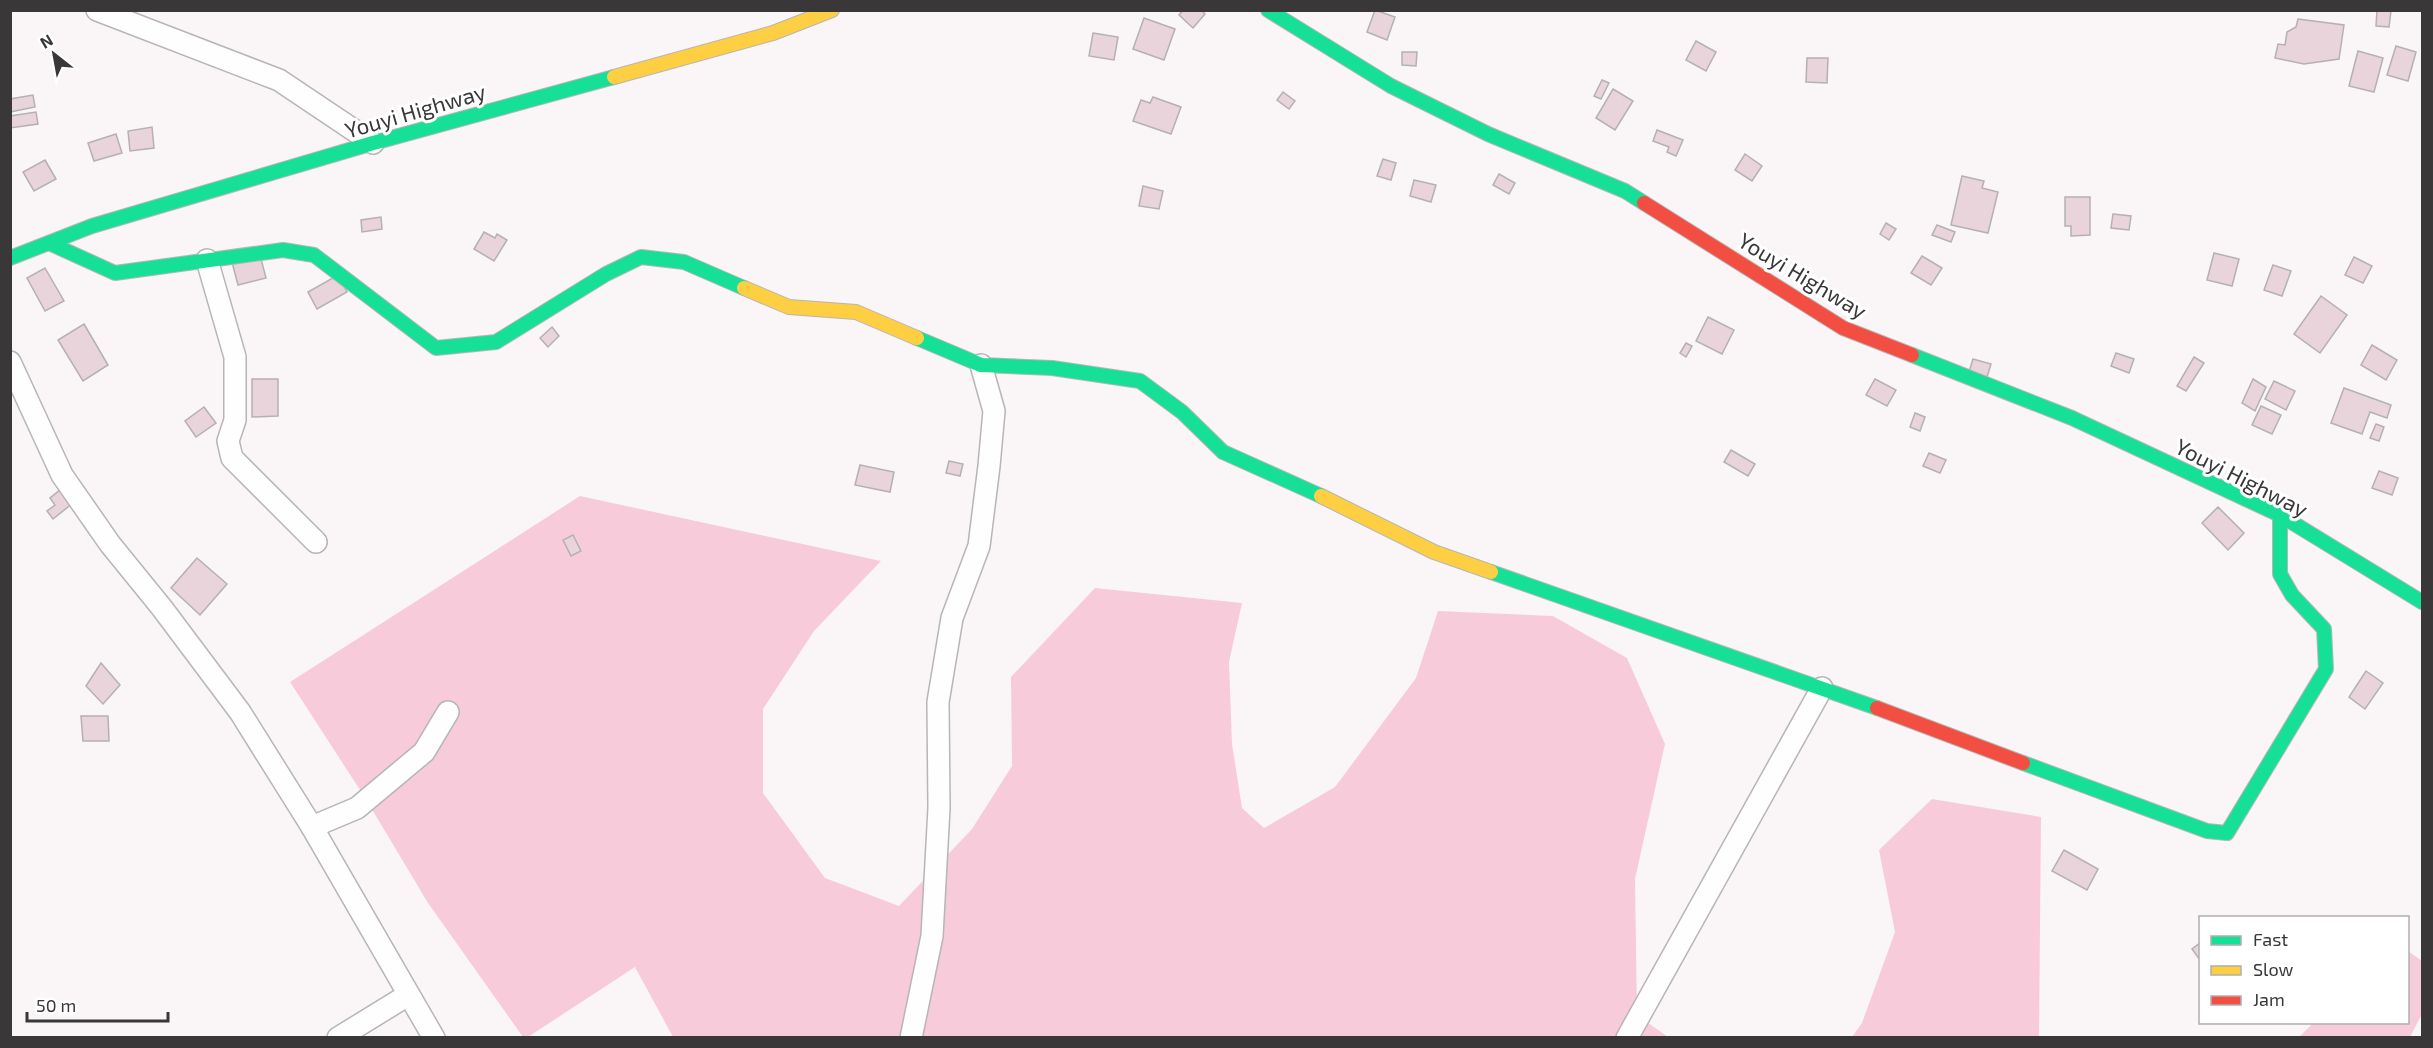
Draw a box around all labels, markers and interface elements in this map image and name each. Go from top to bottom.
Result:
north arrow [24,24,84,84]
text: N [36,30,56,52]
street label: Youyi Highway [342,77,489,142]
street label: Youyi Highway [1734,226,1872,324]
street label: Youyi Highway [2171,432,2313,522]
legend [2199,916,2409,1024]
text: Fast [2253,928,2288,950]
text: Slow [2253,958,2294,980]
scale bar [27,985,168,1023]
text: Jam [2253,988,2285,1010]
text: 50 m [36,994,76,1016]

